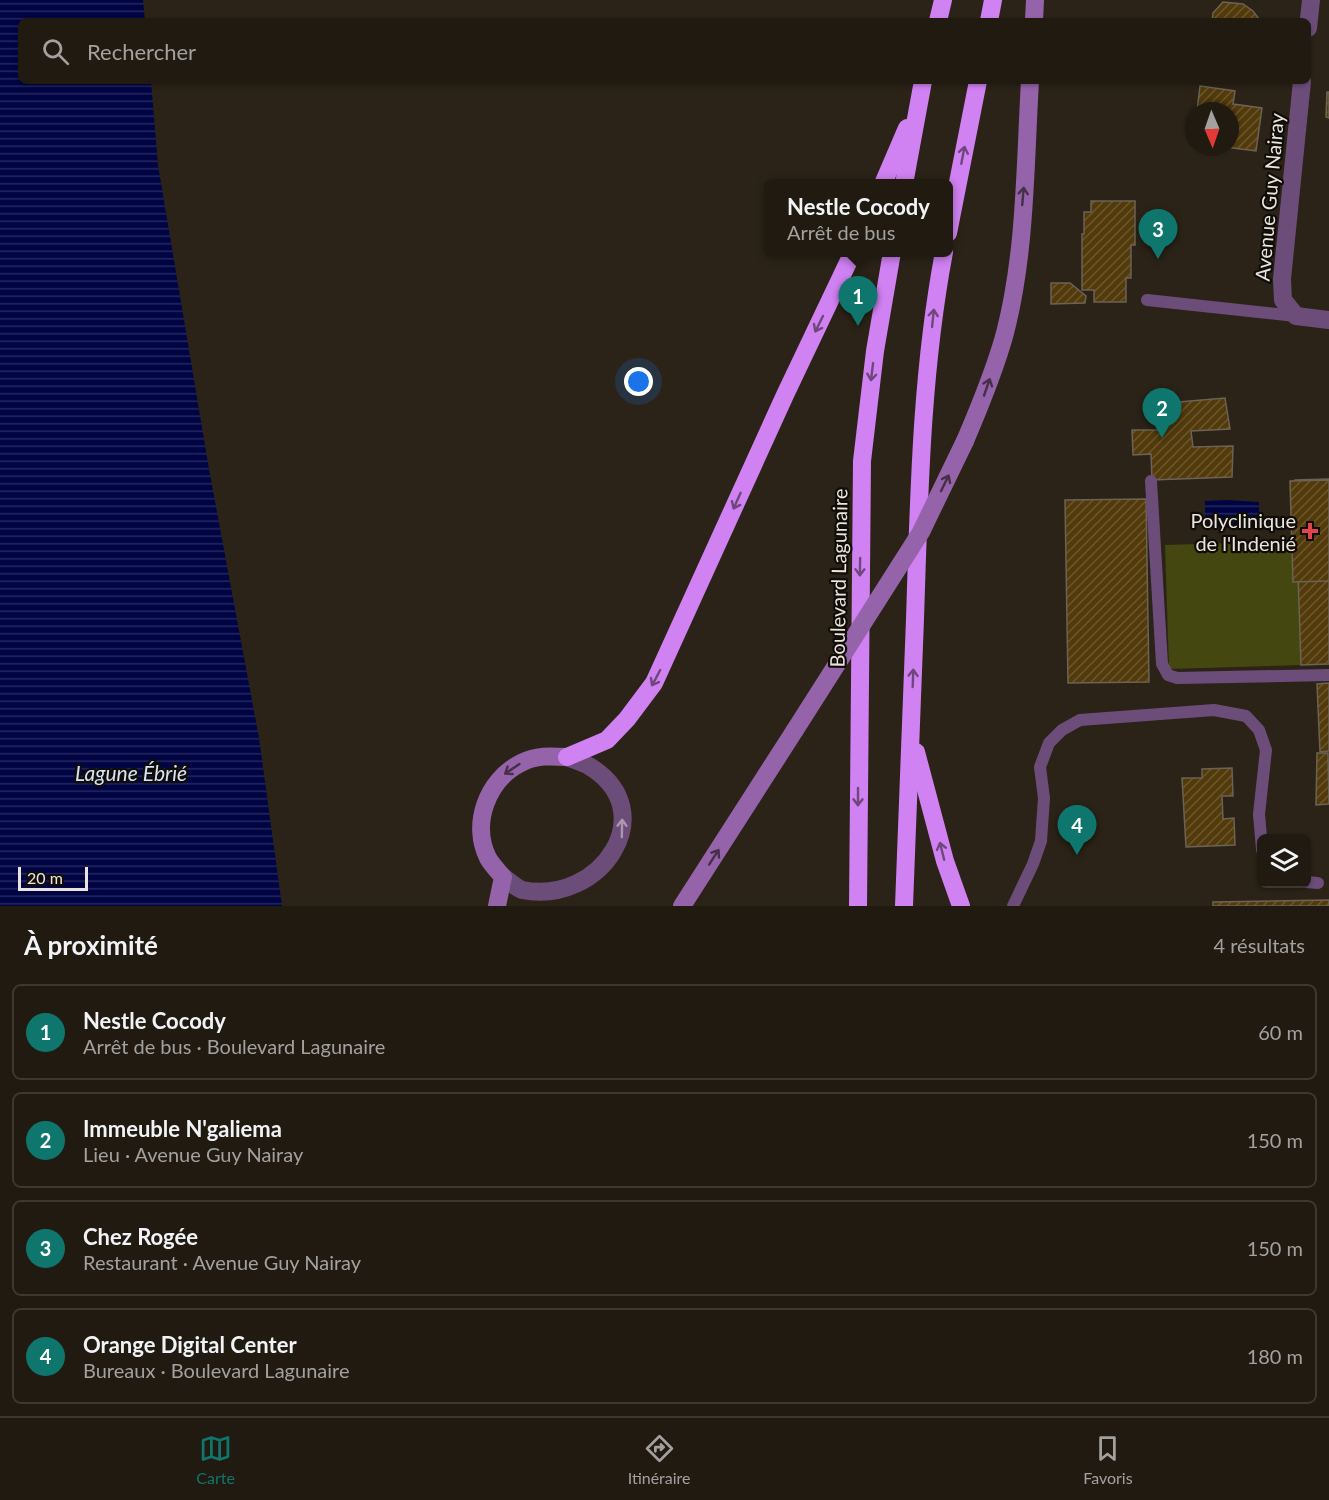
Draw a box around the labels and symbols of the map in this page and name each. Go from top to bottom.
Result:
north arrow [1185,102,1239,156]
street label: Avenue Guy Nairay [1250,111,1288,282]
one-way arrow [958,146,969,165]
one-way arrow [1018,187,1029,207]
pin: 3 [1138,210,1178,259]
pin: 1 [838,276,878,326]
one-way arrow [928,309,939,329]
one-way arrow [812,315,824,333]
one-way arrow [866,362,877,382]
your location [624,367,653,396]
one-way arrow [983,378,994,397]
pin: 2 [1142,388,1182,438]
one-way arrow [940,474,952,492]
street label: Boulevard Lagunaire [824,488,852,668]
one-way arrow [731,492,743,510]
place label: Polyclinique de l'Indenié [1190,508,1296,555]
marker: Polyclinique de l'Indenié [1301,522,1319,540]
one-way arrow [855,556,866,576]
one-way arrow [650,669,661,687]
one-way arrow [908,669,919,689]
water label: Lagune Ébrié [75,760,187,785]
one-way arrow [504,763,520,775]
one-way arrow [852,786,864,806]
pin: 4 [1058,806,1096,855]
one-way arrow [616,818,628,838]
one-way arrow [936,842,947,861]
one-way arrow [708,849,720,866]
scale bar [18,864,88,892]

